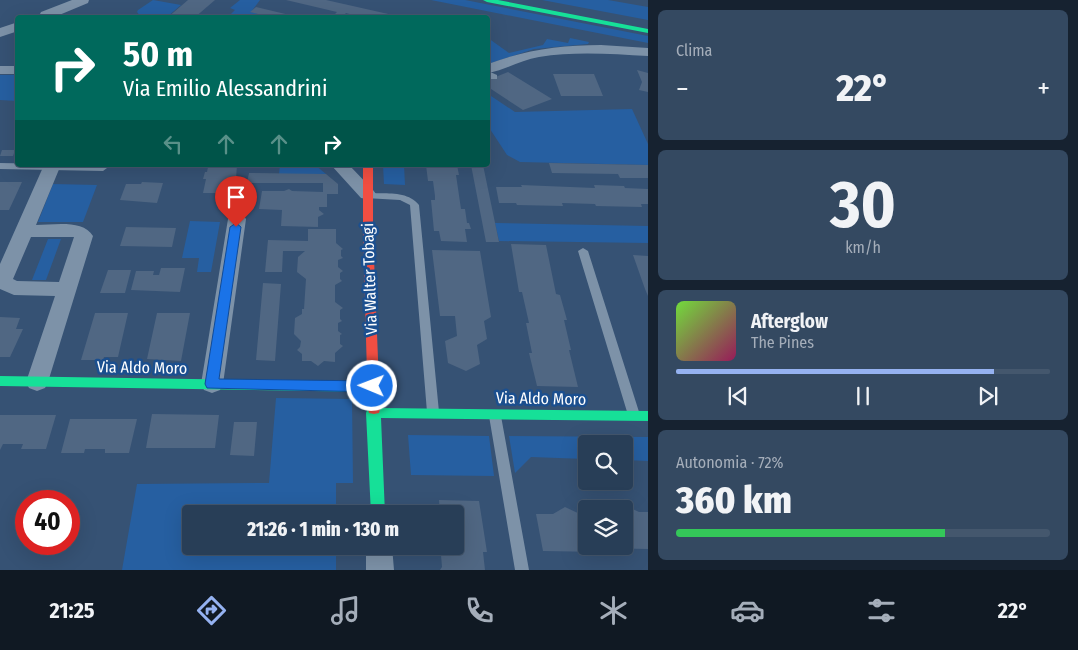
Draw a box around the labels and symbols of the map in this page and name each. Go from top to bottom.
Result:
pin [215,176,257,227]
street label: Via Walter Tobagi [358,223,381,335]
street label: Via Aldo Moro [97,357,187,378]
position arrow [345,359,397,411]
street label: Via Aldo Moro [496,388,586,409]
speed limit sign: 40 [15,490,80,555]

